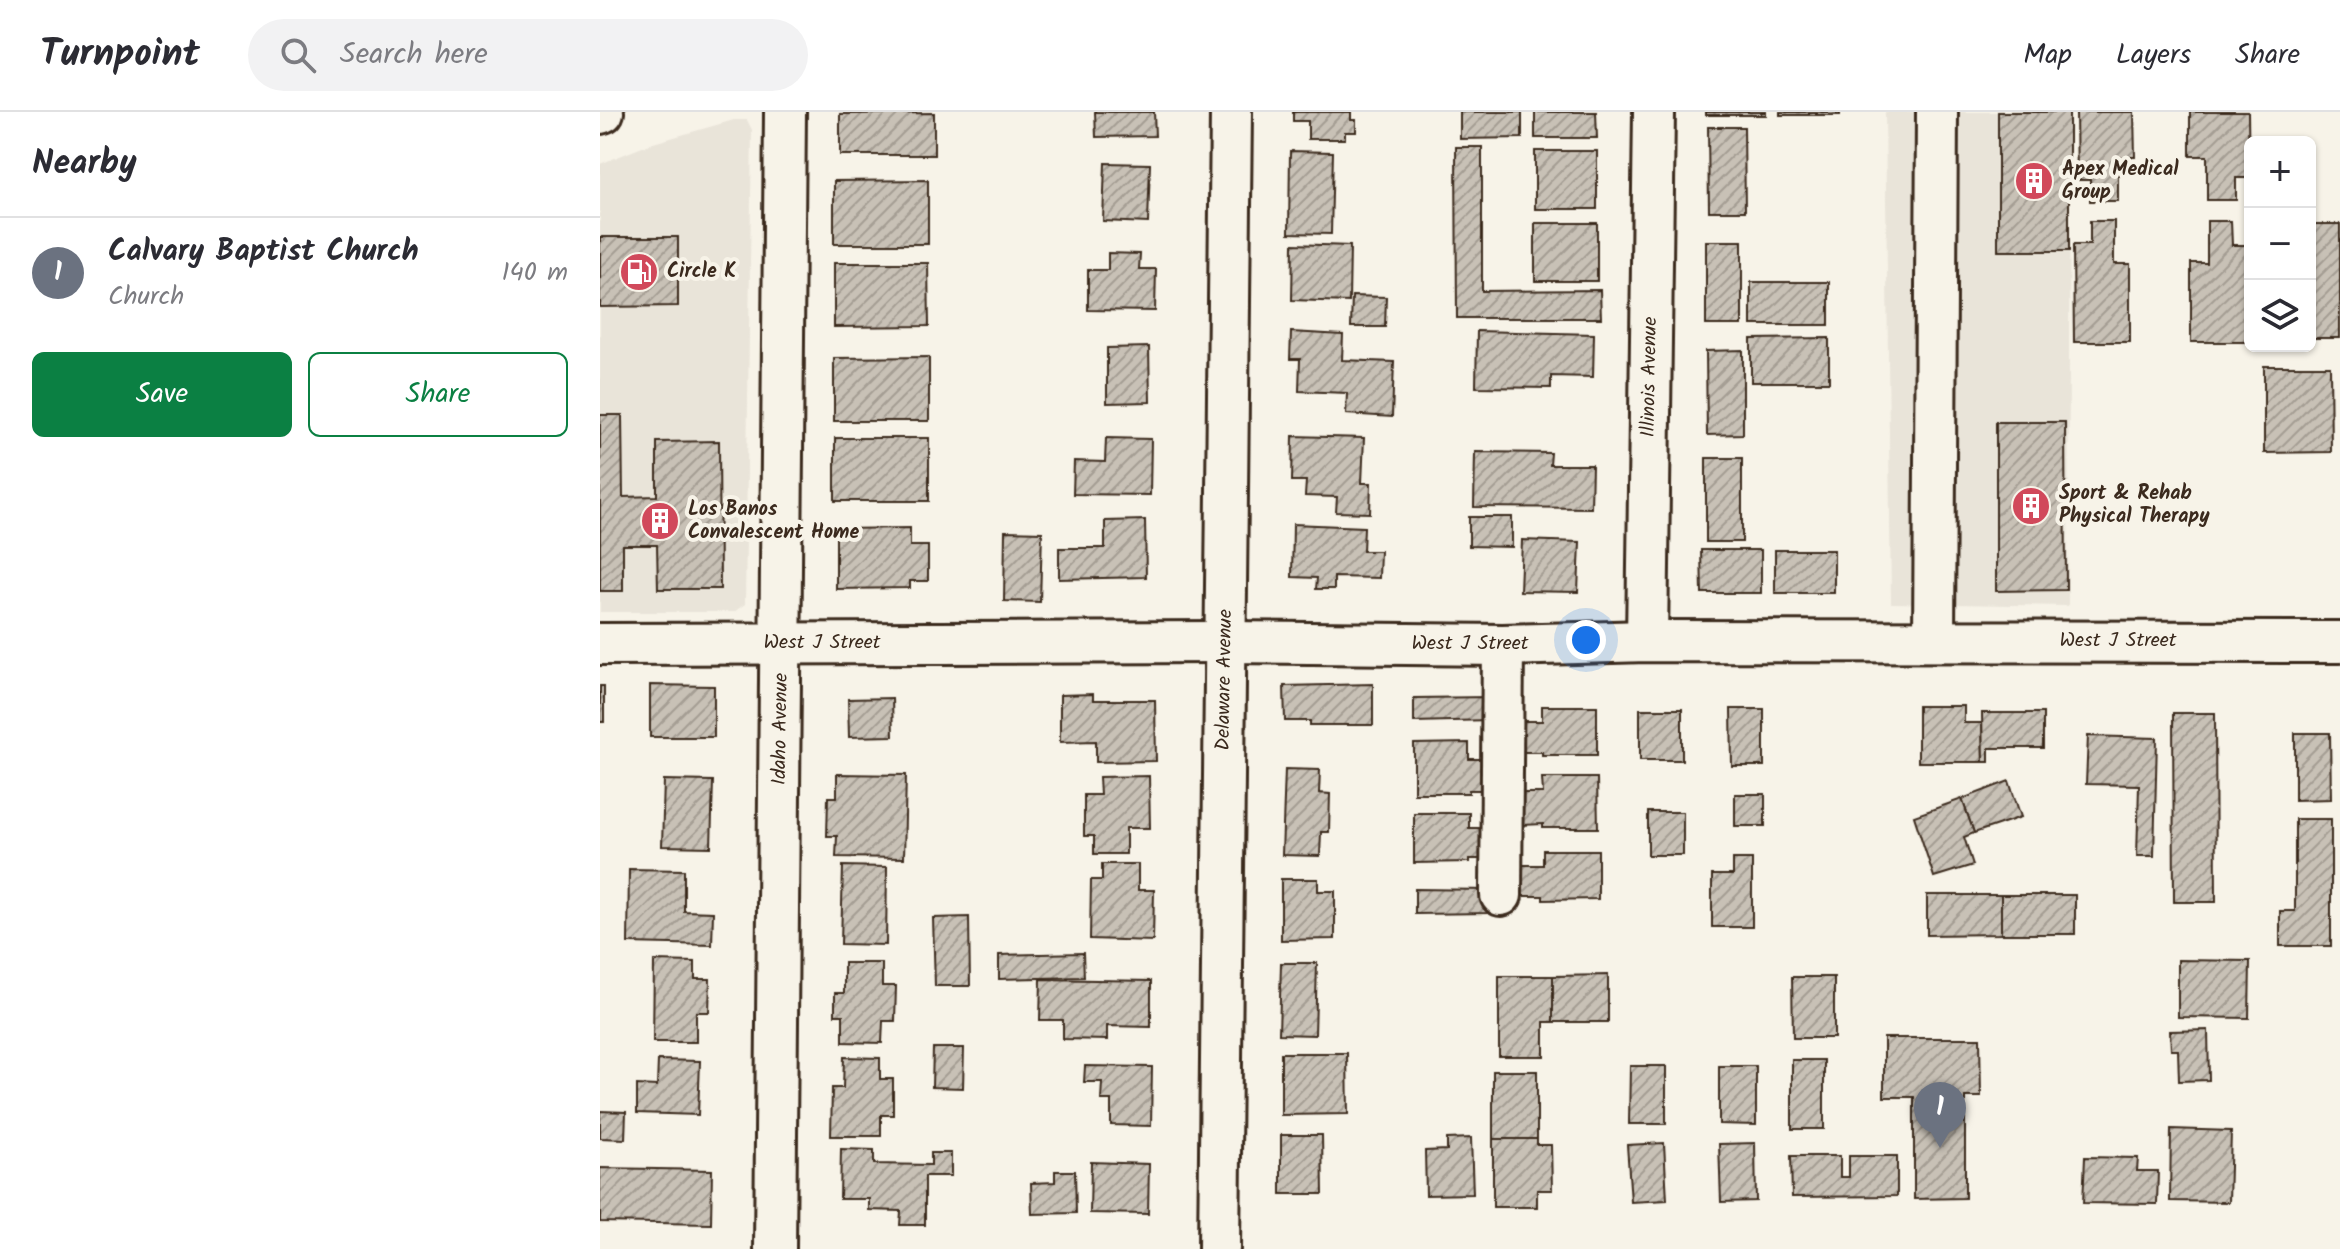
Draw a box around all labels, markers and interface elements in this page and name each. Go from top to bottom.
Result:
search box [248,19,808,91]
text: Turnpoint [40,25,200,85]
text: Search here [340,31,488,79]
icon: search [276,33,320,77]
text: Map [2023,33,2072,78]
text: Layers [2116,33,2191,78]
text: Share [2235,33,2300,78]
map controls [2244,136,2316,352]
button: + [2244,136,2316,208]
text: Nearby [32,137,137,191]
place label: Apex Medical Group [2062,154,2179,209]
building icon: Apex Medical Group [2013,160,2055,202]
button: − [2244,208,2316,280]
text: Calvary Baptist Church [108,228,419,276]
fuel station icon: Circle K [618,251,660,293]
text: 1 [54,252,62,294]
text: 140 m [501,252,568,294]
place label: Circle K [667,256,736,288]
text: Church [108,276,184,318]
button: layers [2244,280,2316,352]
street label: Illinois Avenue [1633,316,1667,438]
button: Save [32,352,292,437]
button: Share [308,352,568,437]
place label: Sport & Rehab Physical Therapy [2059,478,2210,533]
building icon: Sport & Rehab Physical Therapy [2010,485,2052,527]
place label: Los Banos Convalescent Home [688,494,859,549]
building icon: Los Banos Convalescent Home [639,500,681,542]
street label: Delaware Avenue [1208,609,1242,751]
your location [1566,620,1606,660]
street label: West J Street [2059,625,2177,657]
street label: West J Street [763,627,881,659]
street label: West J Street [1411,628,1529,660]
street label: Idaho Avenue [764,673,798,785]
pin: 1 [1914,1082,1966,1148]

